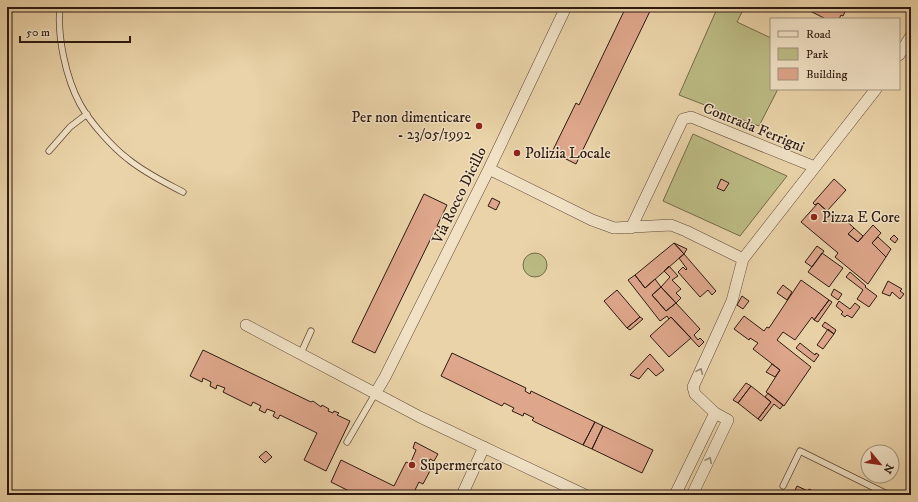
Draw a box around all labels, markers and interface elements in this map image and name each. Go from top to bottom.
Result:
scale bar [20,18,130,44]
legend [770,18,900,90]
text: 50 m [26,25,50,40]
text: Road [806,27,831,42]
text: Park [806,47,828,62]
text: Building [806,67,847,82]
street label: Contrada Ferrigni [700,98,808,157]
place label: Per non dimenticare - 23/05/1992 [352,108,472,144]
marker: Per non dimenticare - 23/05/1992 [474,121,484,131]
street label: Via Rocco Dicillo [427,144,491,248]
place label: Polizia Locale [525,144,611,163]
marker: Polizia Locale [512,148,522,158]
place label: Pizza E Core [822,208,900,227]
marker: Pizza E Core [809,212,819,222]
one-way arrow [695,368,703,375]
north arrow [860,444,900,484]
place label: Supermercato [420,456,502,475]
one-way arrow [704,456,712,464]
marker: Supermercato [407,460,417,470]
text: N [880,461,896,476]

